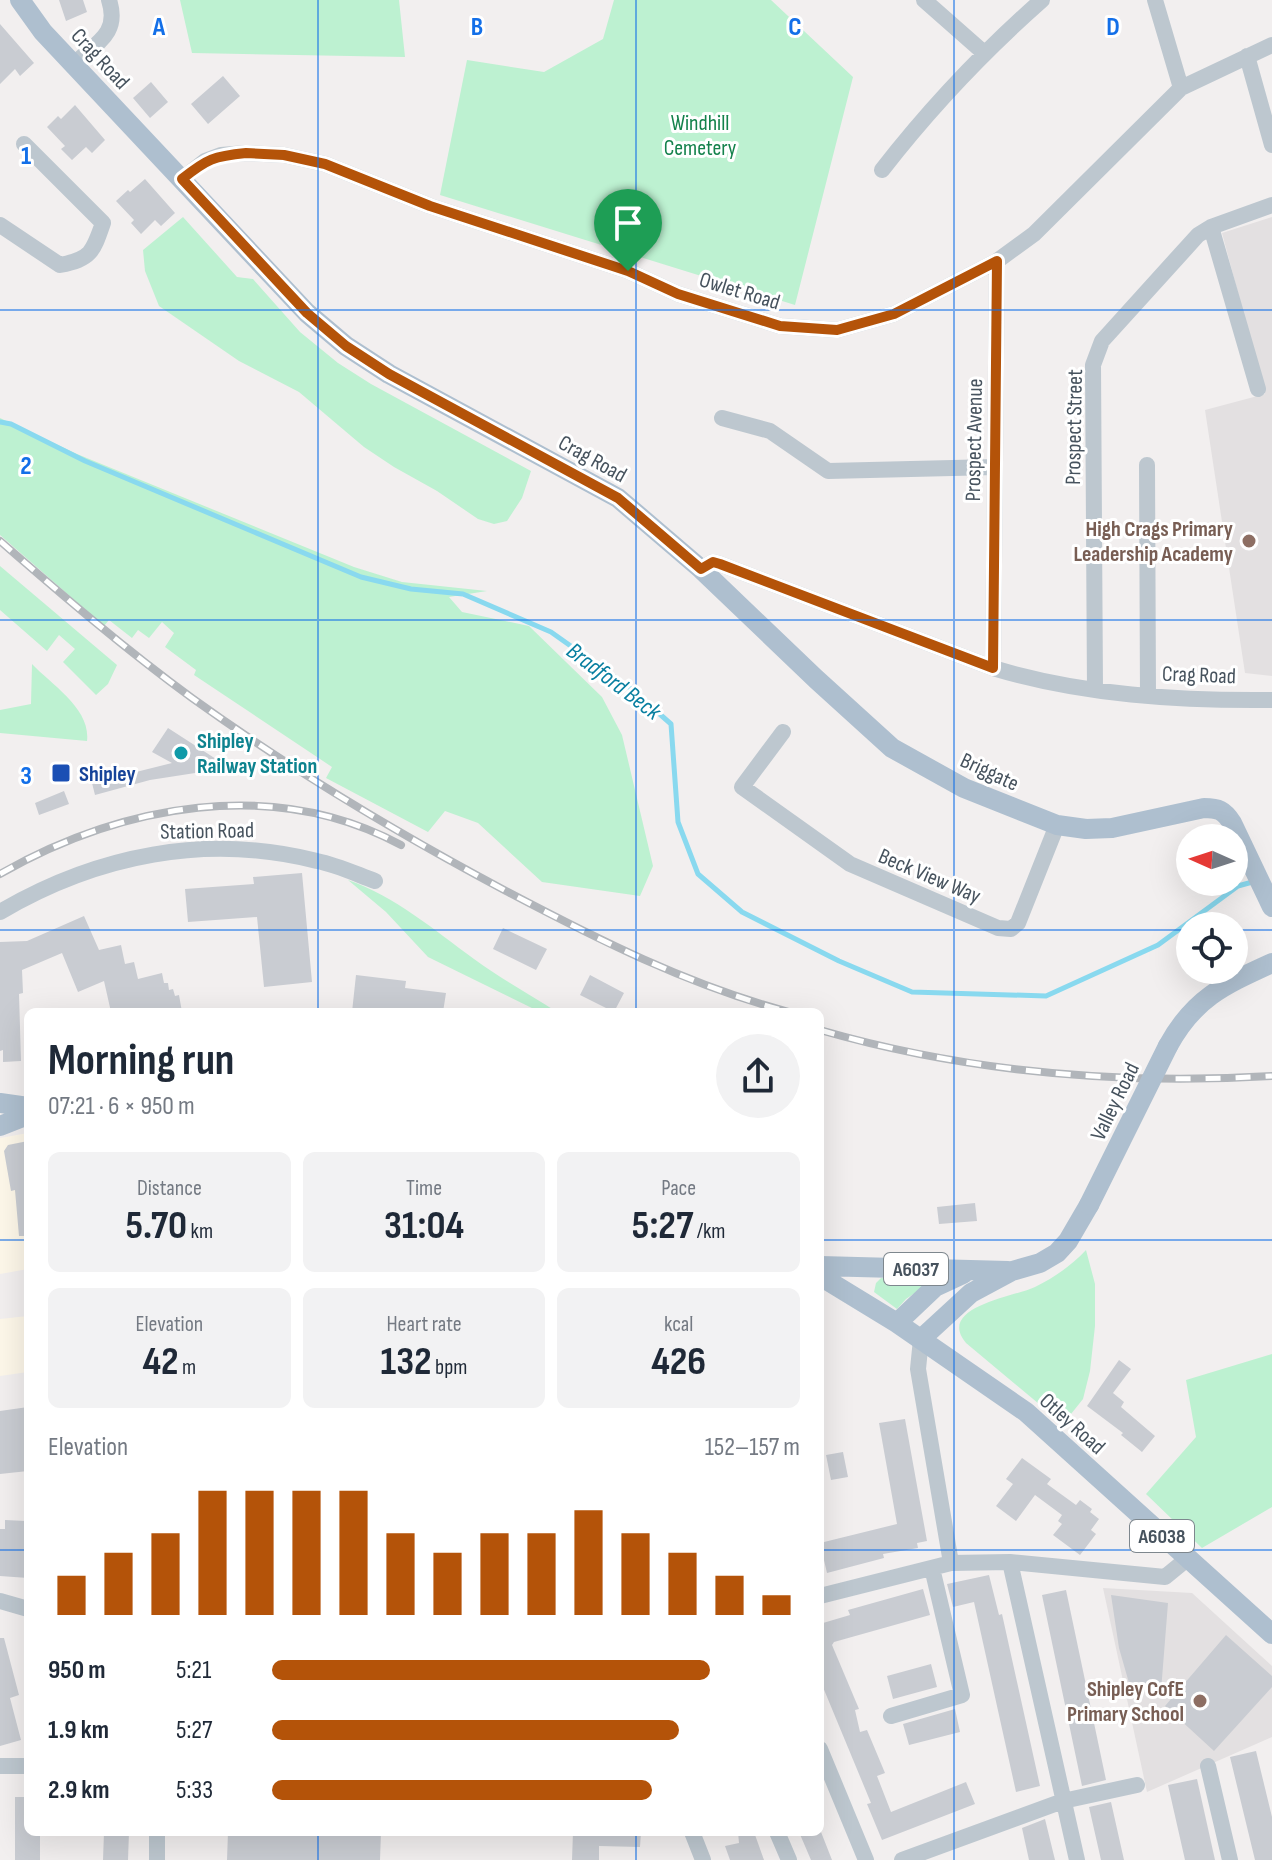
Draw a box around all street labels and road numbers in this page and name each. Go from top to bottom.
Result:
street label: Crag Road [65,23,135,95]
street label: Owlet Road [696,266,783,316]
street label: Prospect Street [1060,369,1089,485]
street label: Prospect Avenue [960,378,989,502]
street label: Crag Road [553,430,631,489]
street label: Crag Road [1162,661,1236,690]
street label: Briggate [956,747,1023,798]
street label: Station Road [160,817,254,846]
street label: Beck View Way [874,843,985,910]
street label: Valley Road [1085,1058,1146,1145]
road number: A6037 [884,1253,948,1285]
street label: Otley Road [1034,1388,1110,1461]
road number: A6038 [1130,1520,1194,1552]

